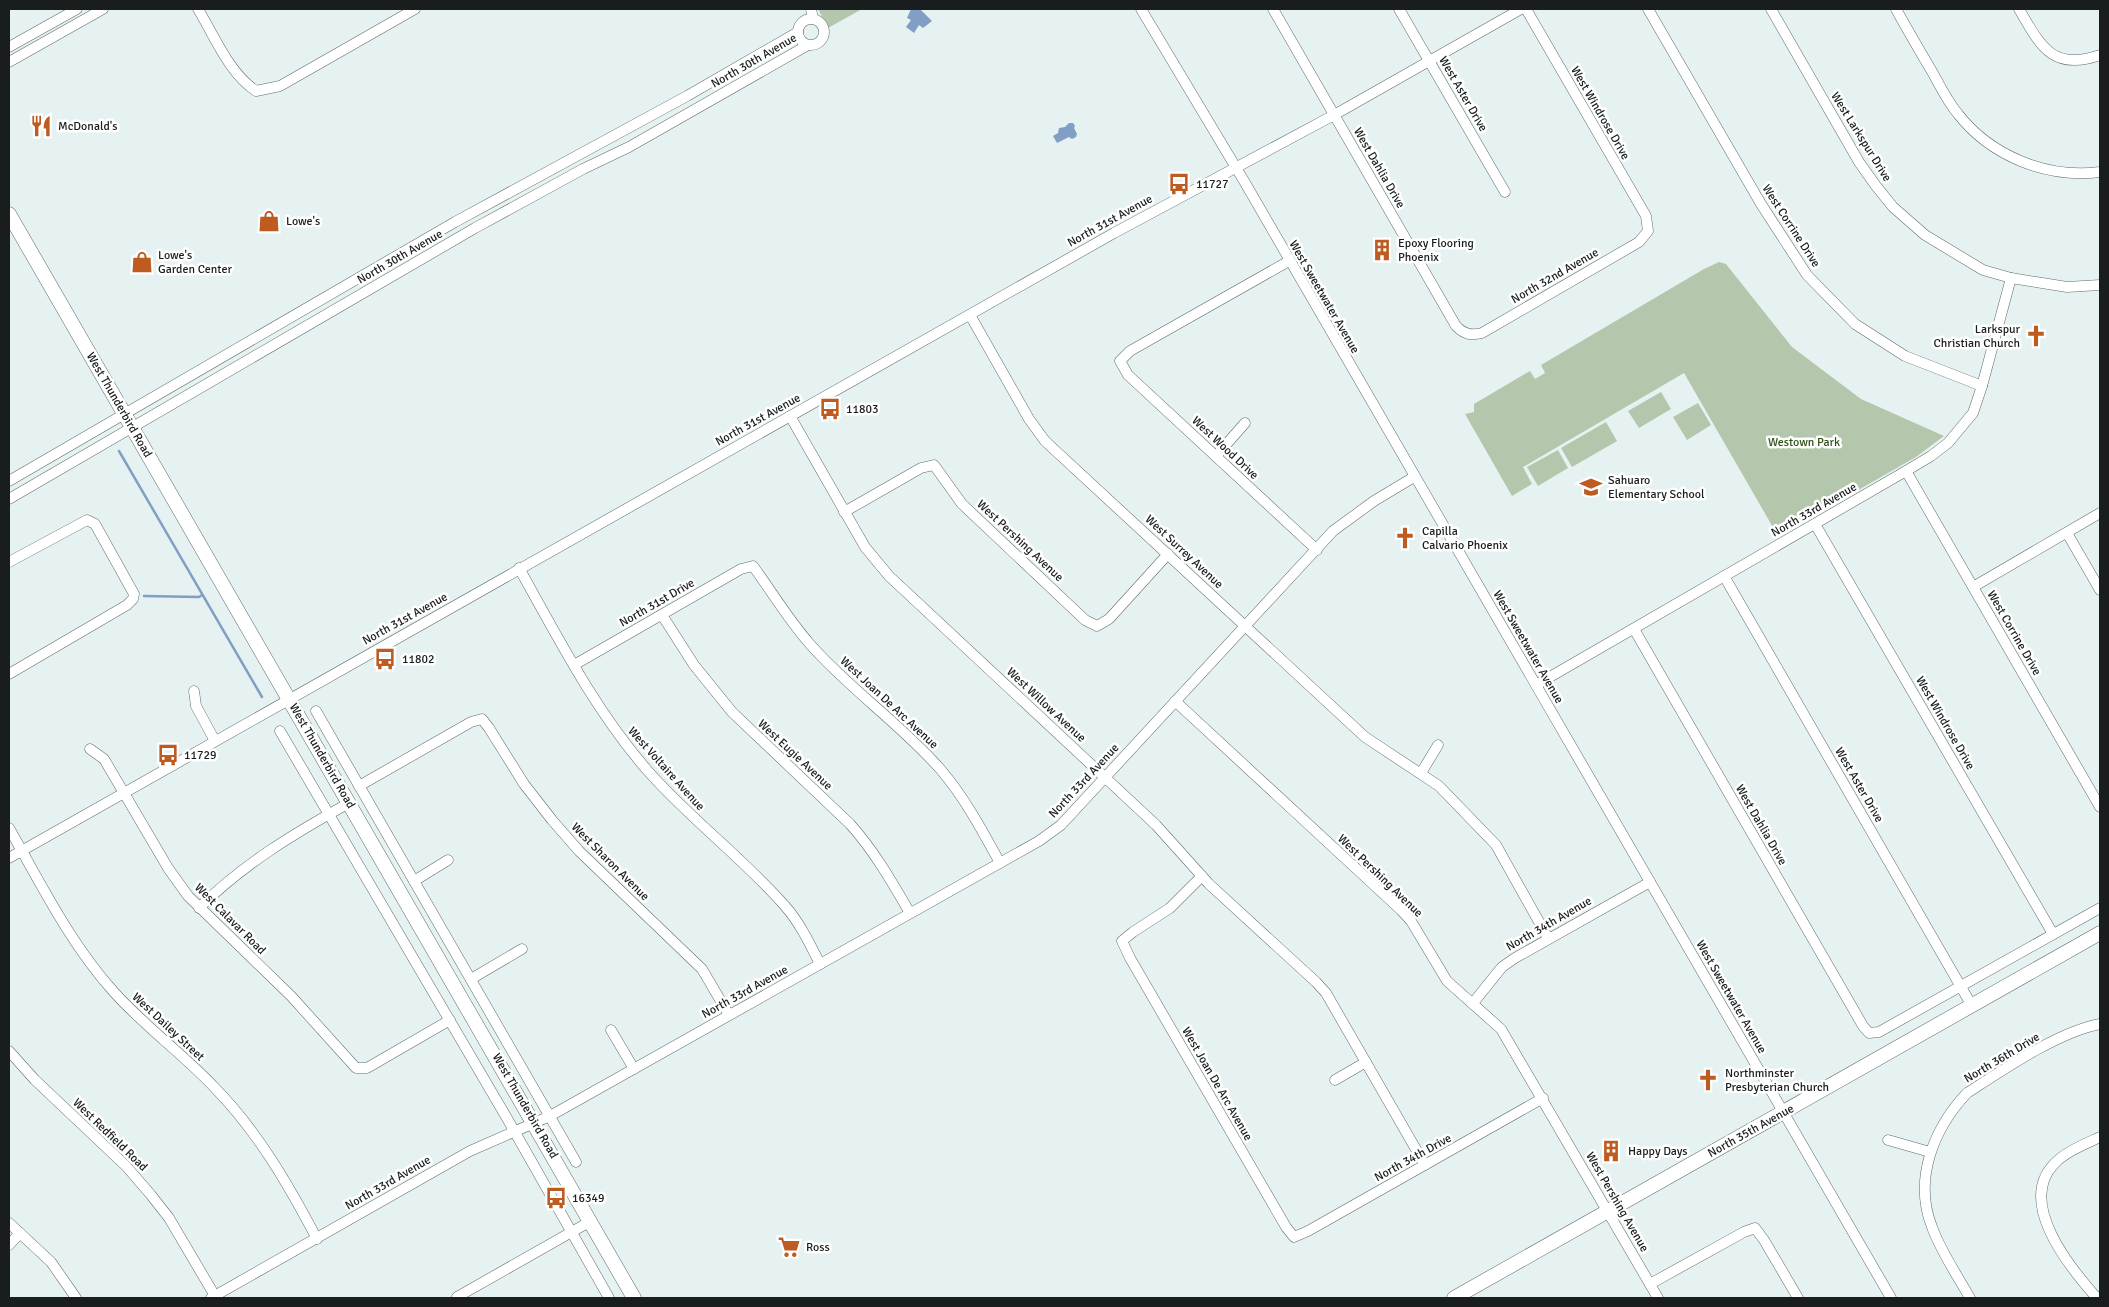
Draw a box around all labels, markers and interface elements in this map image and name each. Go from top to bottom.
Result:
street label: North 30th Avenue [709,30,799,92]
street label: West Aster Drive [1435,54,1491,134]
street label: West Windrose Drive [1567,64,1633,162]
street label: West Larkspur Drive [1827,90,1895,184]
restaurant icon: McDonald's [28,113,54,139]
place label: McDonald's [58,119,118,134]
street label: West Dahlia Drive [1350,125,1408,211]
bus stop icon: 11727 [1166,171,1192,197]
place label: 11727 [1196,177,1228,192]
street label: West Corrine Drive [1759,182,1823,270]
street label: North 31st Avenue [1065,191,1155,251]
shop icon: Lowe's [256,208,282,234]
place label: Lowe's [286,214,320,229]
street label: North 30th Avenue [355,226,445,288]
place label: Epoxy Flooring Phoenix [1398,236,1474,265]
building icon: Epoxy Flooring Phoenix [1369,237,1395,263]
street label: West Sweetwater Avenue [1285,238,1363,356]
street label: North 32nd Avenue [1509,245,1601,307]
place label: Lowe's Garden Center [158,248,232,277]
shop icon: Lowe's Garden Center [129,249,155,275]
place label: Larkspur Christian Church [1934,322,2021,351]
church icon: Larkspur Christian Church [2023,323,2049,349]
street label: West Thunderbird Road [83,350,155,460]
street label: North 31st Avenue [713,390,803,450]
bus stop icon: 11803 [817,396,843,422]
place label: 11803 [846,402,878,417]
street label: West Wood Drive [1188,413,1262,483]
park label: Westown Park [1768,435,1840,450]
place label: Sahuaro Elementary School [1608,473,1705,502]
school or university icon: Sahuaro Elementary School [1578,474,1604,500]
street label: North 33rd Avenue [1769,479,1859,541]
street label: West Pershing Avenue [974,497,1066,585]
street label: West Surrey Avenue [1142,512,1226,592]
place label: Capilla Calvario Phoenix [1422,524,1508,553]
church icon: Capilla Calvario Phoenix [1392,525,1418,551]
street label: North 31st Drive [617,575,697,631]
street label: West Sweetwater Avenue [1489,588,1567,706]
street label: West Corrine Drive [1984,588,2044,678]
street label: North 31st Avenue [360,589,450,649]
bus stop icon: 11802 [372,646,398,672]
place label: 11802 [402,652,434,667]
street label: West Joan De Arc Avenue [837,654,941,752]
street label: West Willow Avenue [1003,664,1089,746]
street label: West Windrose Drive [1912,674,1978,772]
street label: West Thunderbird Road [286,701,358,811]
street label: West Eugie Avenue [755,717,835,793]
street label: West Voltaire Avenue [624,724,708,814]
street label: North 33rd Avenue [1046,741,1122,821]
bus stop icon: 11729 [155,742,181,768]
street label: West Aster Drive [1831,745,1887,825]
place label: 11729 [184,748,216,763]
street label: West Dahlia Drive [1732,782,1790,868]
street label: West Sharon Avenue [568,820,652,904]
street label: West Pershing Avenue [1334,831,1426,921]
street label: West Calavar Road [191,880,269,958]
street label: North 34th Avenue [1504,893,1594,955]
street label: West Sweetwater Avenue [1692,938,1770,1056]
street label: North 33rd Avenue [699,962,791,1022]
street label: West Dailey Street [129,990,207,1064]
street label: West Joan De Arc Avenue [1178,1025,1256,1143]
street label: North 36th Drive [1961,1030,2043,1086]
street label: West Thunderbird Road [489,1051,561,1161]
place label: Northminster Presbyterian Church [1725,1066,1829,1095]
church icon: Northminster Presbyterian Church [1695,1067,1721,1093]
street label: West Redfield Road [69,1095,151,1175]
street label: North 35th Avenue [1705,1101,1797,1161]
street label: North 34th Drive [1372,1131,1454,1185]
building icon: Happy Days [1598,1138,1624,1164]
place label: Happy Days [1628,1144,1688,1159]
street label: West Pershing Avenue [1582,1149,1652,1255]
street label: North 33rd Avenue [343,1152,433,1214]
bus stop icon: 16349 [543,1185,569,1211]
place label: 16349 [572,1191,604,1206]
supermarket icon: Ross [776,1234,802,1260]
place label: Ross [806,1240,830,1255]

